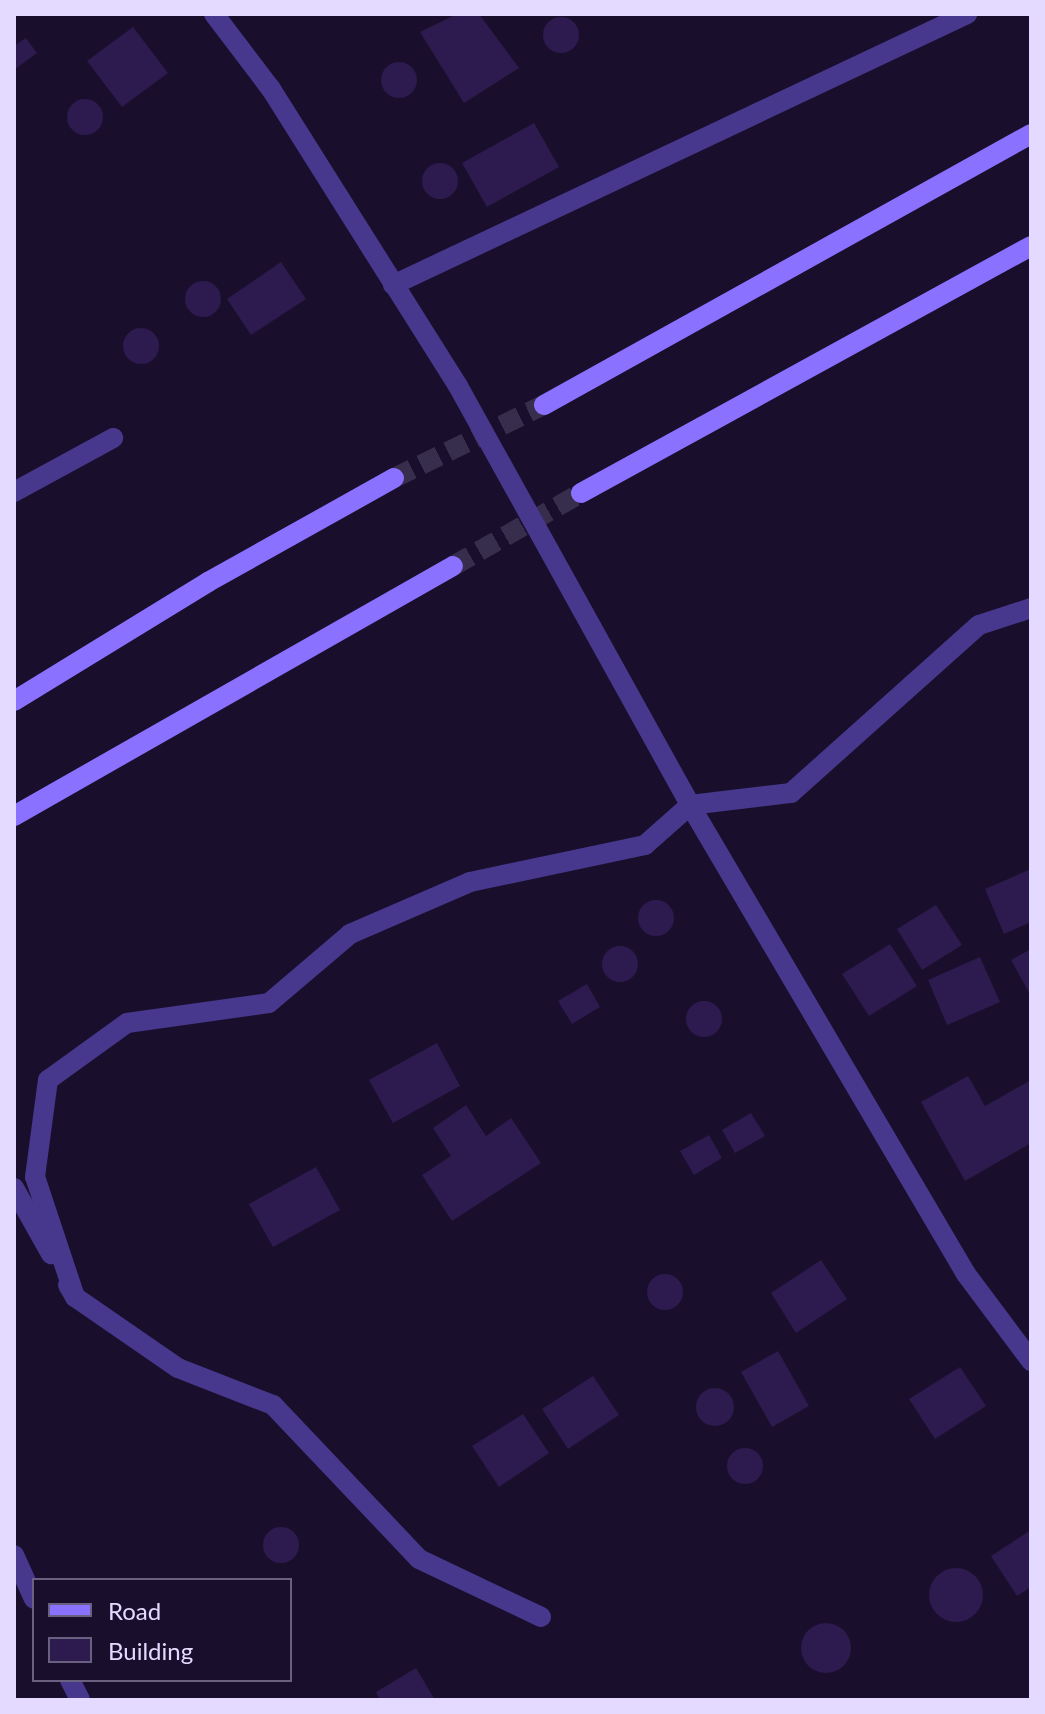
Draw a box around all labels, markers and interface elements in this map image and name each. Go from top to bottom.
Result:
legend [32,1578,292,1682]
text: Road [108,1596,161,1625]
text: Building [108,1636,193,1665]

